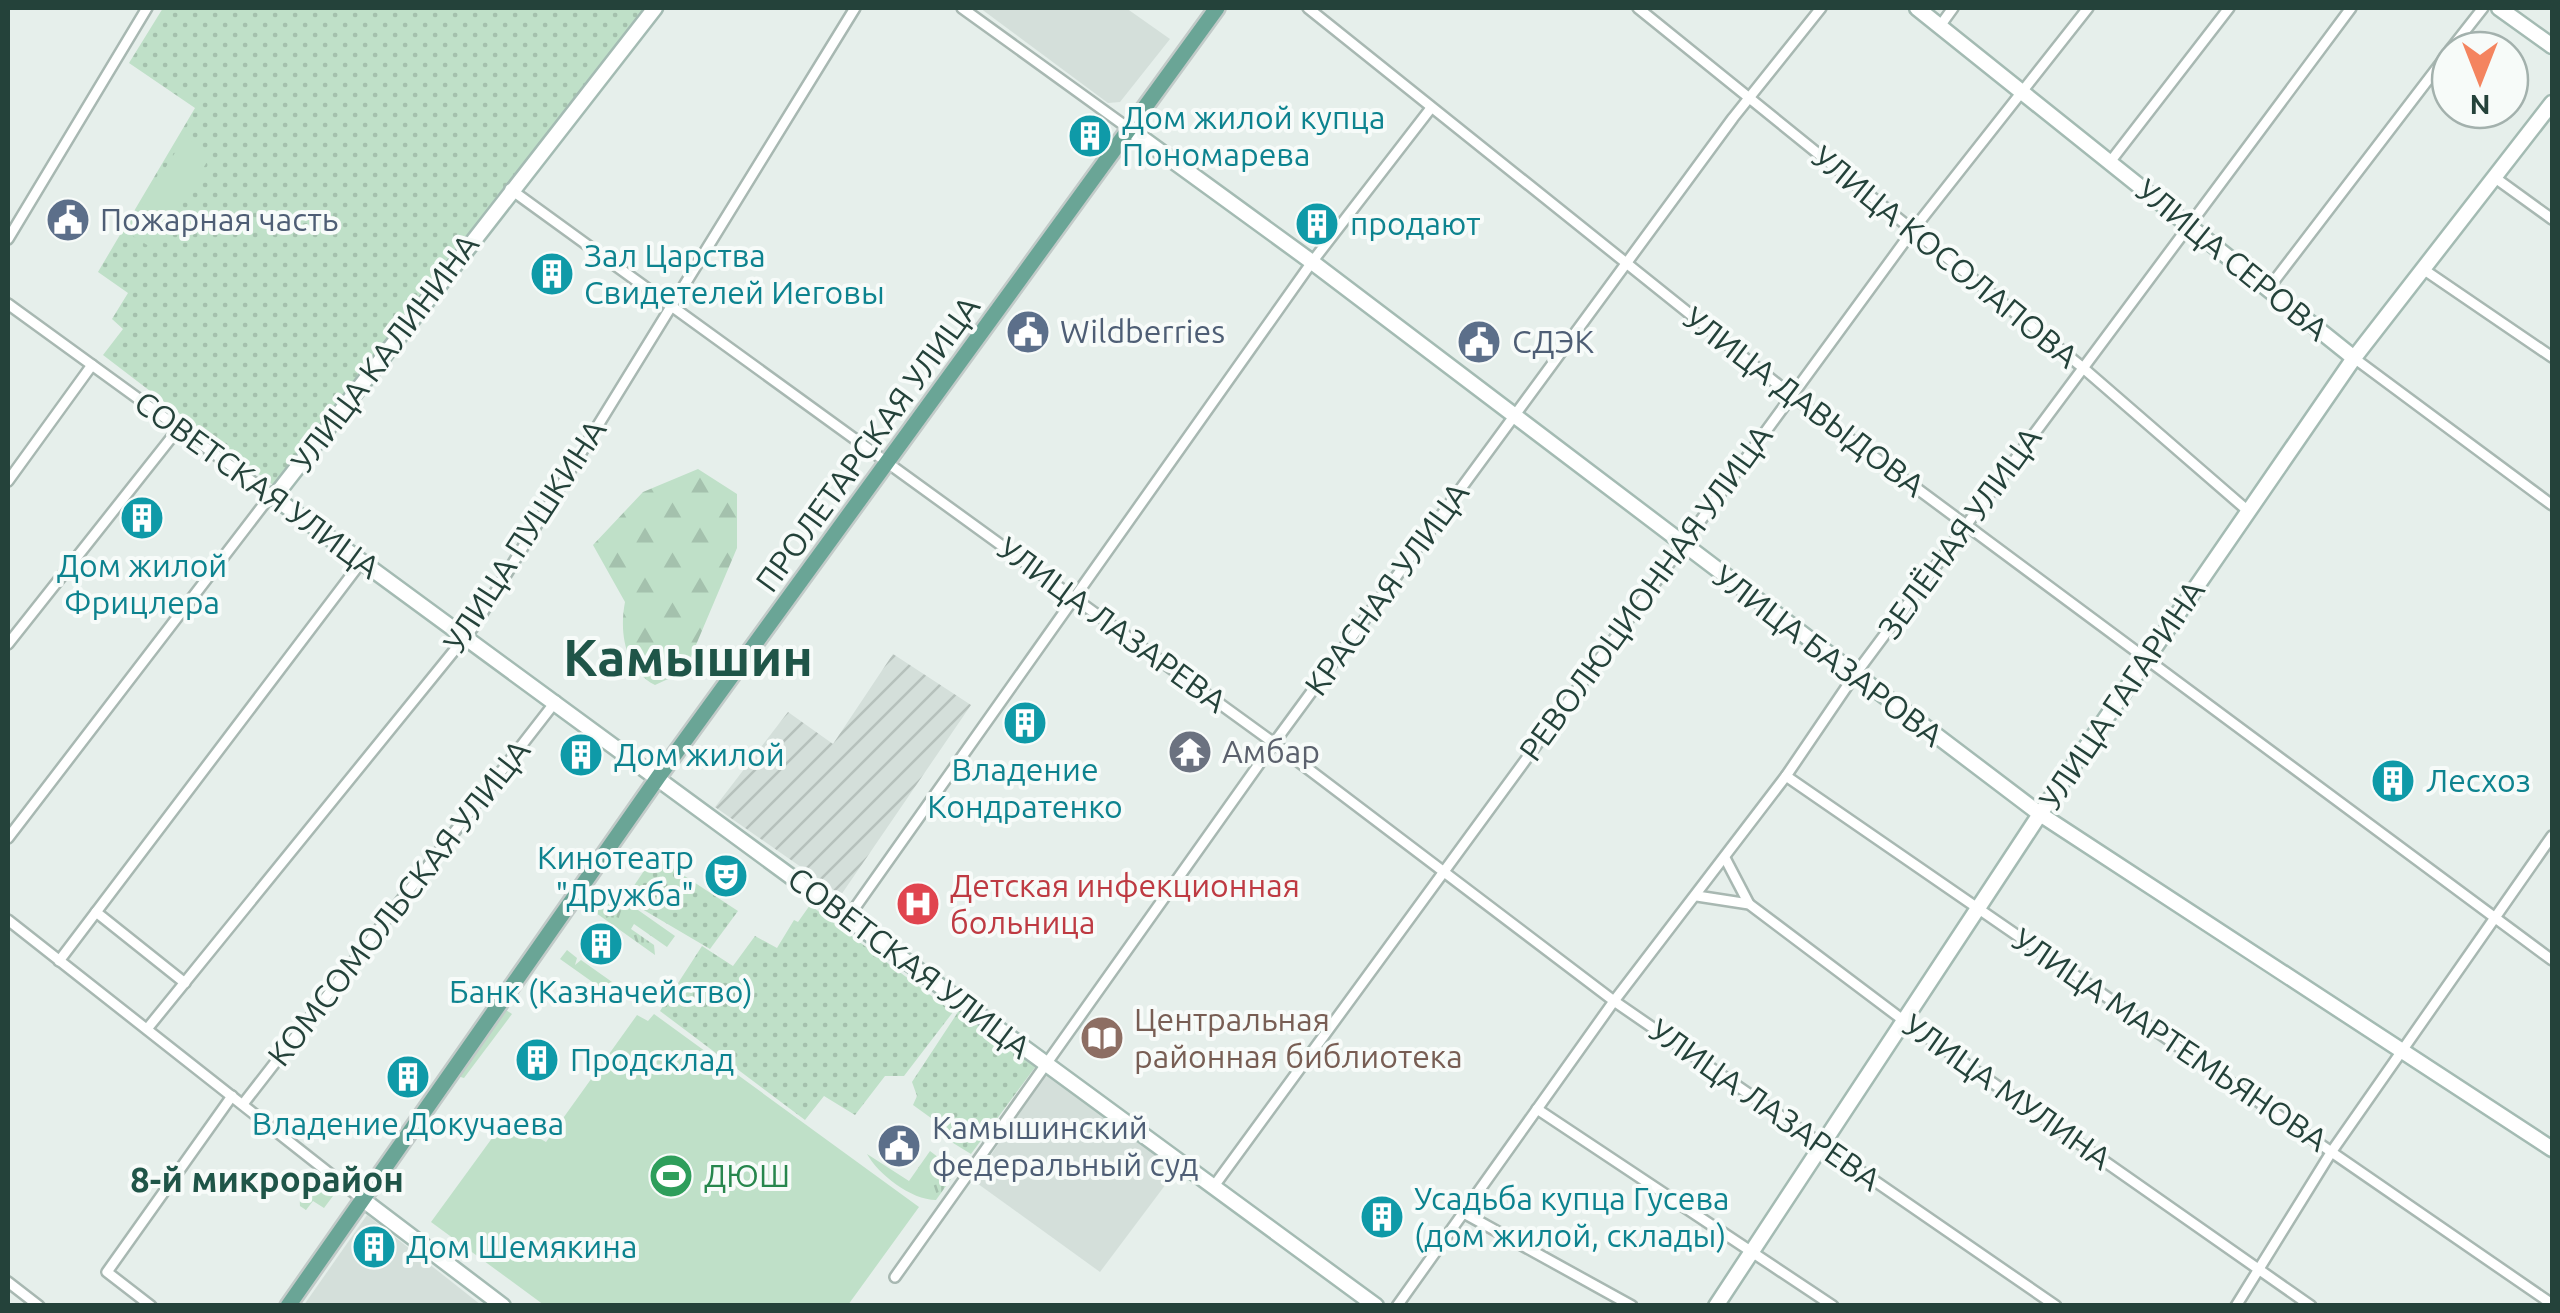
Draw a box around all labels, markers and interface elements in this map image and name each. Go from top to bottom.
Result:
north arrow [2430,30,2530,130]
text: N [2470,90,2490,121]
place label: Дом жилой купца Пономарева [1122,99,1385,172]
building icon: Дом жилой купца Пономарева [1067,113,1113,159]
street label: УЛИЦА КОСОЛАПОВА [1806,138,2086,375]
street label: УЛИЦА СЕРОВА [2130,171,2336,347]
public building icon: Пожарная часть [45,197,91,243]
place label: Пожарная часть [100,201,338,237]
building icon: продают [1294,201,1340,247]
place label: продают [1350,205,1481,241]
street label: УЛИЦА КАЛИНИНА [283,226,485,478]
place label: Зал Царства Свидетелей Иеговы [584,237,885,310]
building icon: Зал Царства Свидетелей Иеговы [529,251,575,297]
street label: ПРОЛЕТАРСКАЯ УЛИЦА [748,289,986,598]
street label: УЛИЦА ДАВЫДОВА [1677,299,1932,503]
public building icon: Wildberries [1005,309,1051,355]
place label: Wildberries [1060,313,1225,349]
public building icon: СДЭК [1456,319,1502,365]
place label: СДЭК [1512,323,1594,359]
street label: СОВЕТСКАЯ УЛИЦА [128,383,387,585]
street label: УЛИЦА ПУШКИНА [436,412,613,658]
street label: РЕВОЛЮЦИОННАЯ УЛИЦА [1511,418,1779,767]
street label: ЗЕЛЁНАЯ УЛИЦА [1870,420,2048,645]
street label: КРАСНАЯ УЛИЦА [1297,475,1475,702]
building icon: Дом жилой Фрицлера [119,495,165,541]
street label: УЛИЦА ЛАЗАРЕВА [992,529,1234,719]
place label: Дом жилой Фрицлера [57,547,227,620]
street label: УЛИЦА БАЗАРОВА [1707,557,1950,753]
street label: УЛИЦА ГАГАРИНА [2031,573,2211,816]
district label: Камышин [563,628,813,686]
building icon: Владение Кондратенко [1002,700,1048,746]
temple icon: Амбар [1167,729,1213,775]
street label: КОМСОМОЛЬСКАЯ УЛИЦА [260,732,537,1072]
building icon: Дом жилой [558,732,604,778]
place label: Амбар [1222,733,1320,769]
place label: Дом жилой [614,736,785,772]
place label: Владение Кондратенко [927,751,1123,824]
building icon: Лесхоз [2370,758,2416,804]
place label: Лесхоз [2426,762,2531,798]
place label: Кинотеатр "Дружба" [537,839,694,912]
theatre icon: Кинотеатр "Дружба" [703,853,749,899]
street label: СОВЕТСКАЯ УЛИЦА [781,859,1038,1065]
place label: Детская инфекционная больница [950,867,1300,940]
hospital icon: Детская инфекционная больница [895,881,941,927]
street label: УЛИЦА МАРТЕМЬЯНОВА [2006,920,2335,1158]
building icon: Банк (Казначейство) [578,921,624,967]
place label: Банк (Казначейство) [449,973,753,1009]
place label: Центральная районная библиотека [1134,1001,1463,1074]
street label: УЛИЦА МУЛИНА [1897,1006,2118,1176]
street label: УЛИЦА ЛАЗАРЕВА [1643,1011,1888,1197]
library icon: Центральная районная библиотека [1079,1015,1125,1061]
building icon: Продсклад [514,1037,560,1083]
place label: Продсклад [570,1041,734,1077]
building icon: Владение Докучаева [385,1054,431,1100]
place label: Владение Докучаева [252,1105,564,1141]
place label: Камышинский федеральный суд [932,1109,1199,1182]
public building icon: Камышинский федеральный суд [876,1123,922,1169]
sports icon: ДЮШ [648,1153,694,1199]
place label: ДЮШ [704,1157,790,1193]
district label: 8-й микрорайон [130,1159,404,1199]
place label: Усадьба купца Гусева (дом жилой, склады) [1414,1180,1730,1253]
building icon: Усадьба купца Гусева (дом жилой, склады) [1359,1194,1405,1240]
building icon: Дом Шемякина [351,1224,397,1270]
place label: Дом Шемякина [406,1228,637,1264]

